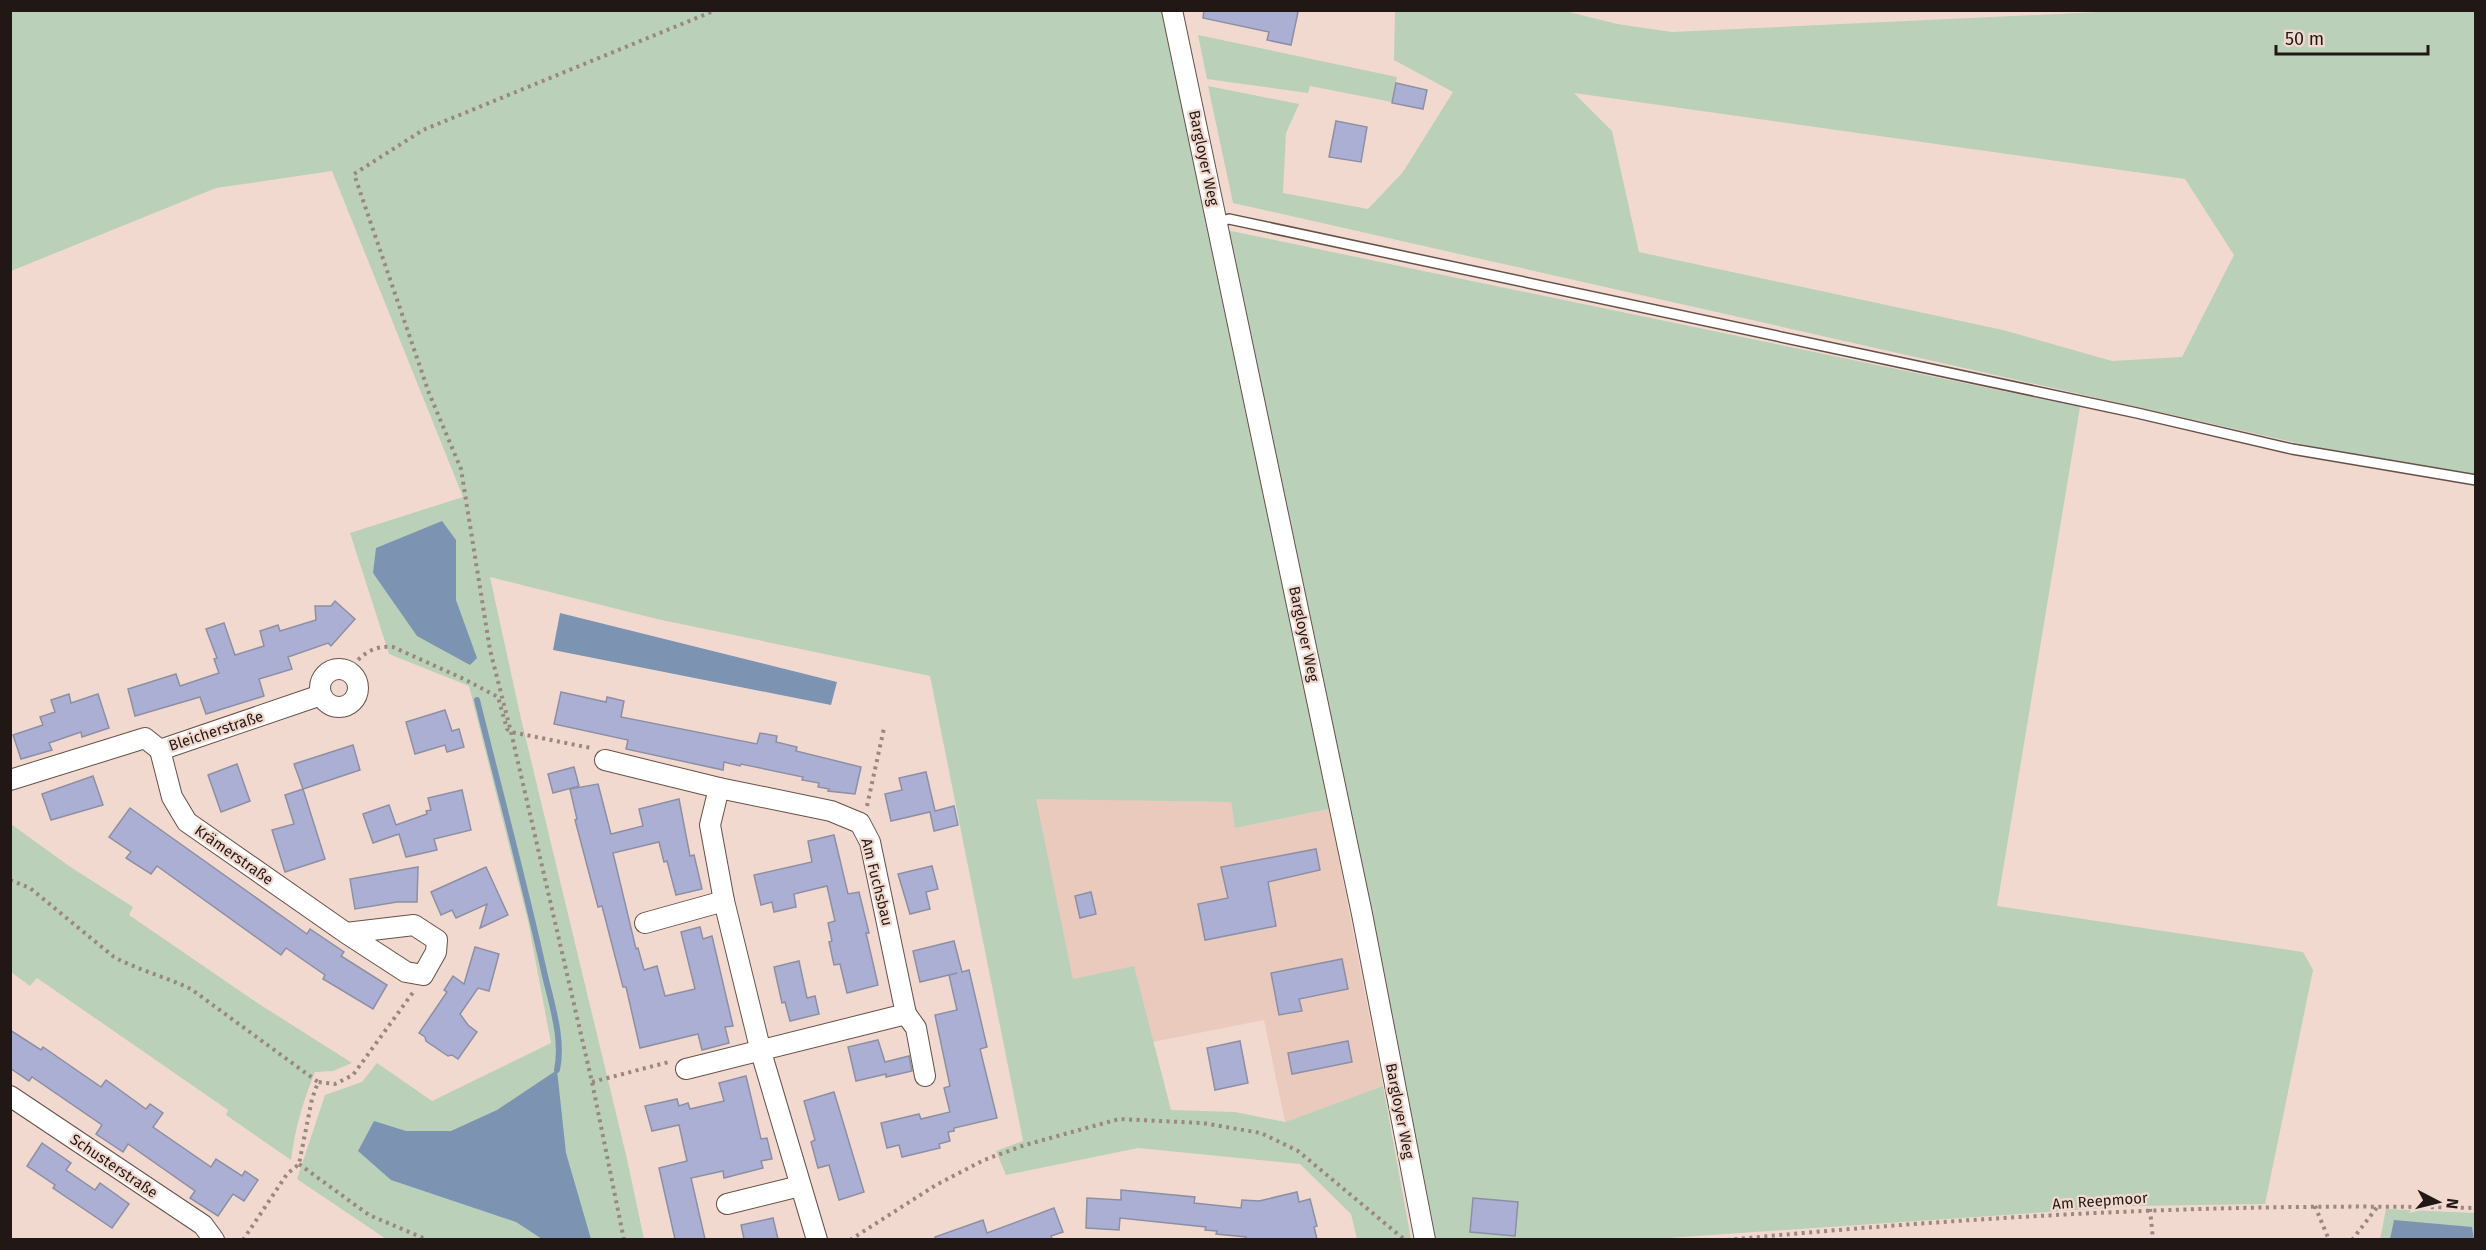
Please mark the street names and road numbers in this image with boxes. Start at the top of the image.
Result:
street label: Bargloyer Weg [1185,109,1223,208]
street label: Bargloyer Weg [1285,585,1323,684]
street label: Bleicherstraße [166,707,266,755]
street label: Krämerstraße [191,821,277,889]
street label: Am Fuchsbau [857,836,897,928]
street label: Bargloyer Weg [1382,1062,1418,1161]
street label: Schusterstraße [67,1130,161,1202]
street label: Am Reepmoor [2052,1189,2149,1213]

